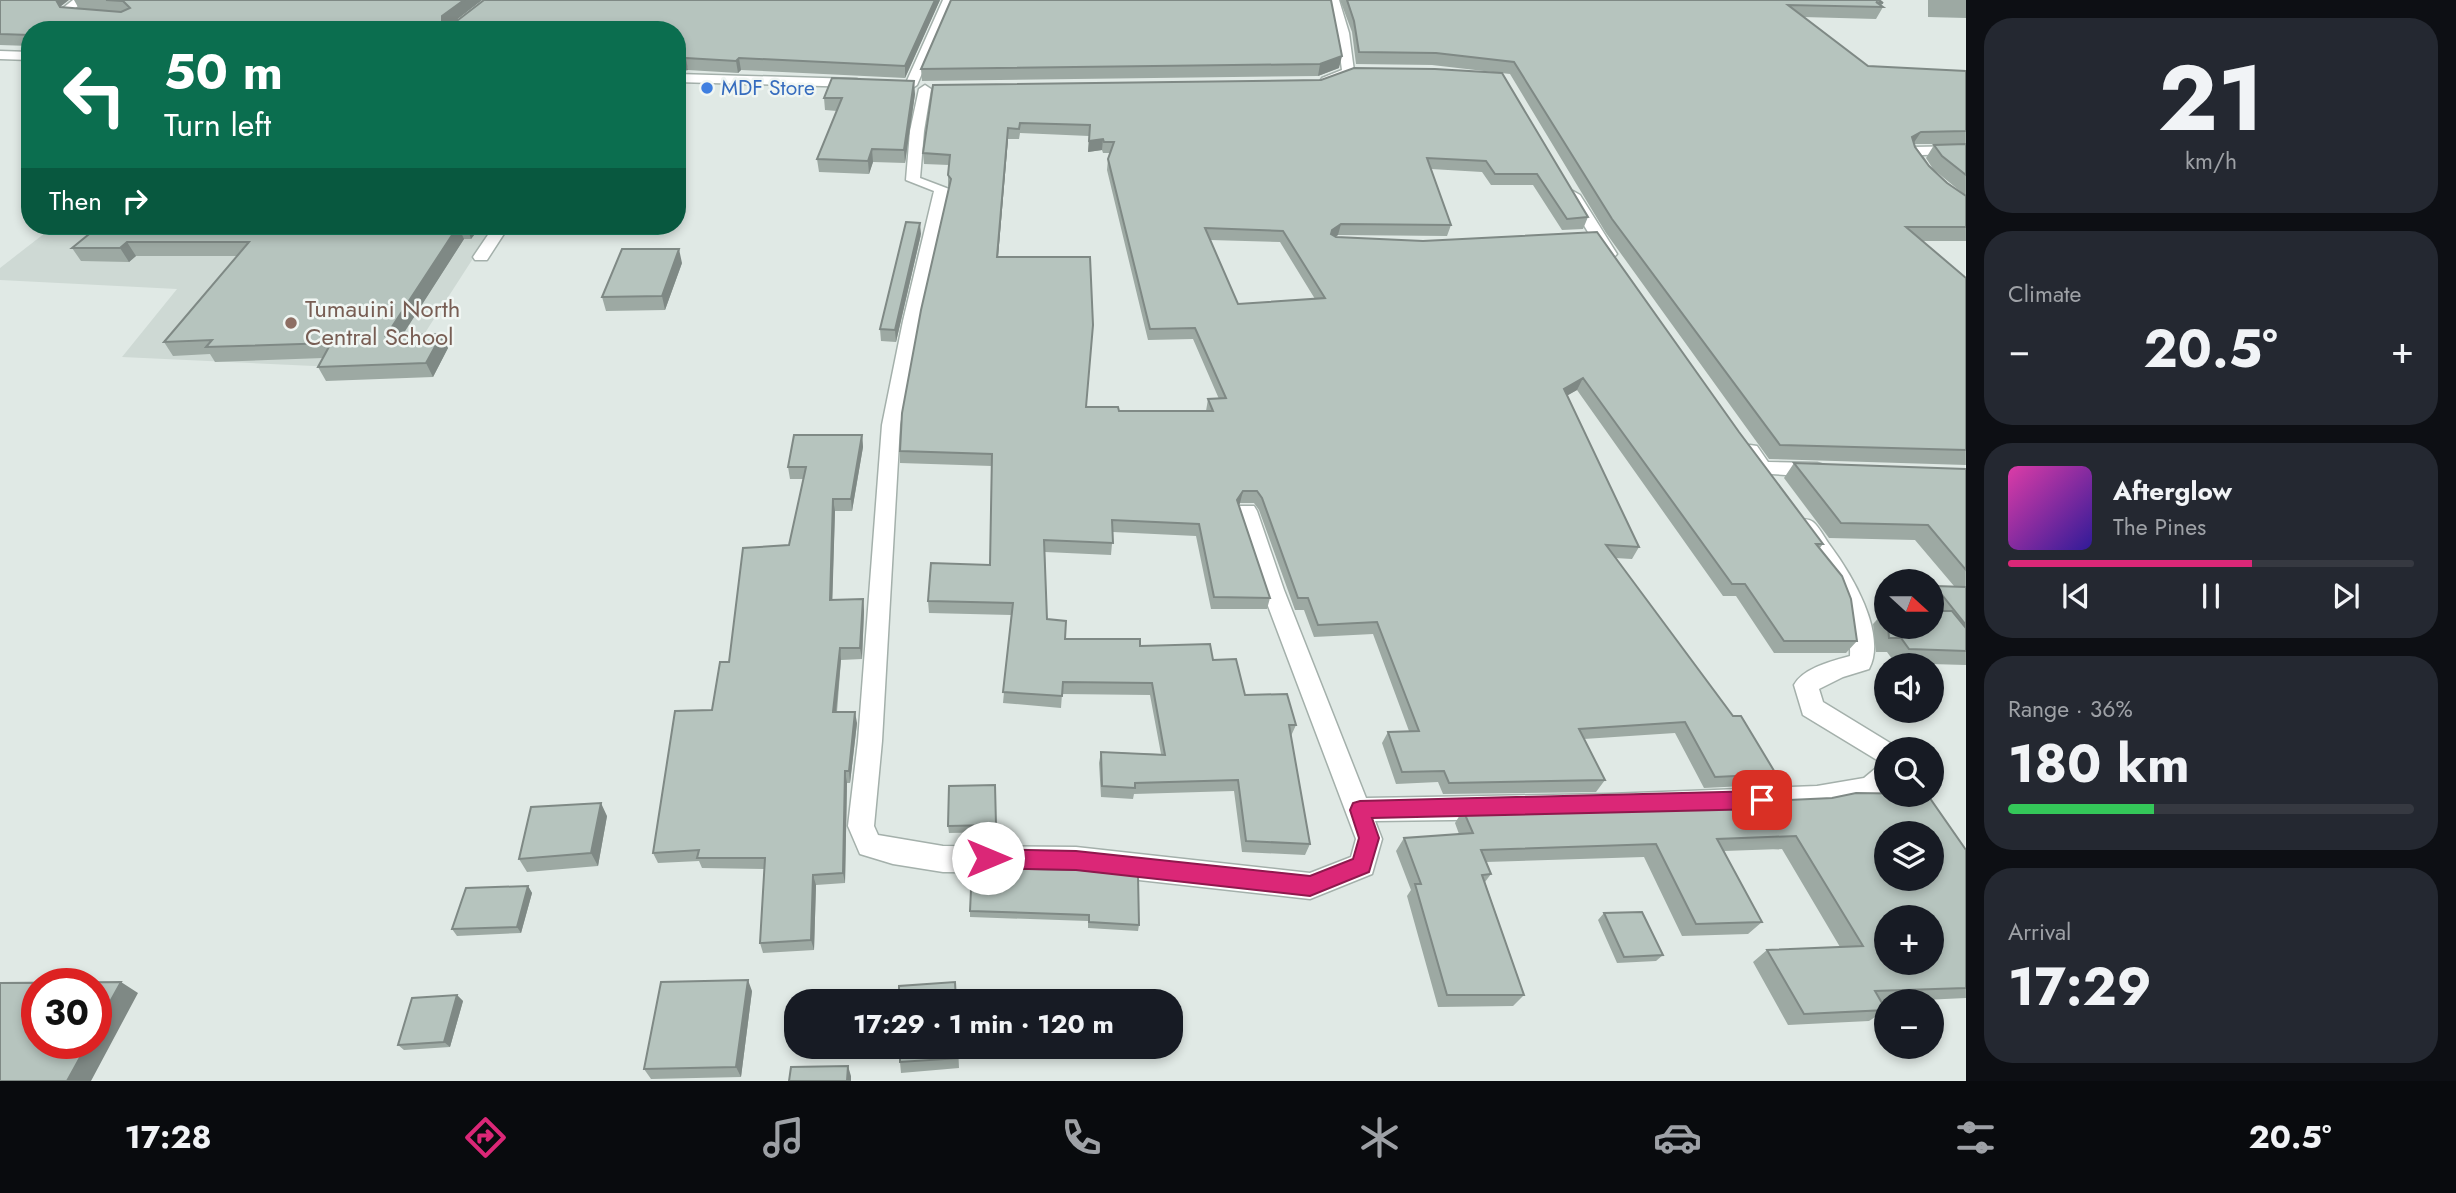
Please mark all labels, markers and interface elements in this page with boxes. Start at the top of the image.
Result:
text: 21 [2158,33,2264,164]
text: 50 m [164,37,283,107]
icon: left [49,49,140,140]
place label: MDF Store [721,73,815,103]
marker: MDF Store [699,80,715,96]
text: Turn left [164,102,271,148]
text: km/h [2185,144,2237,178]
text: Then [49,182,102,220]
icon: right [116,182,154,220]
text: Climate [2008,277,2081,311]
place label: Tumauini North Central School [305,291,460,354]
text: 20.5° [2143,311,2278,387]
marker: Tumauini North Central School [283,315,299,331]
text: − [2008,322,2030,377]
text: + [2391,322,2414,377]
text: Afterglow [2113,472,2232,510]
text: The Pines [2113,510,2206,544]
north arrow [1874,569,1944,639]
map controls [1874,569,1944,1059]
icon: previous [2057,577,2095,615]
icon: pause [2192,577,2230,615]
icon: next [2327,577,2365,615]
button: sound [1874,653,1944,723]
text: Range · 36% [2008,692,2133,726]
text: 180 km [2008,726,2190,802]
button: search [1874,737,1944,807]
pin [1732,770,1792,830]
icon: arrive [1743,781,1781,819]
position arrow [951,821,1025,895]
button: layers [1874,821,1944,891]
button: + [1874,905,1944,975]
text: Arrival [2008,915,2071,949]
text: 17:29 [2008,949,2151,1025]
speed limit sign: 30 [21,968,112,1059]
button: − [1874,989,1944,1059]
text: 17:29 · 1 min · 120 m [853,1005,1114,1043]
icon: directions [461,1113,510,1162]
icon: music [759,1113,808,1162]
icon: phone [1057,1113,1106,1162]
icon: climate [1355,1113,1404,1162]
icon: car [1653,1113,1702,1162]
icon: filters [1951,1113,2000,1162]
text: 17:28 [125,1114,211,1160]
text: 20.5° [2249,1114,2331,1160]

